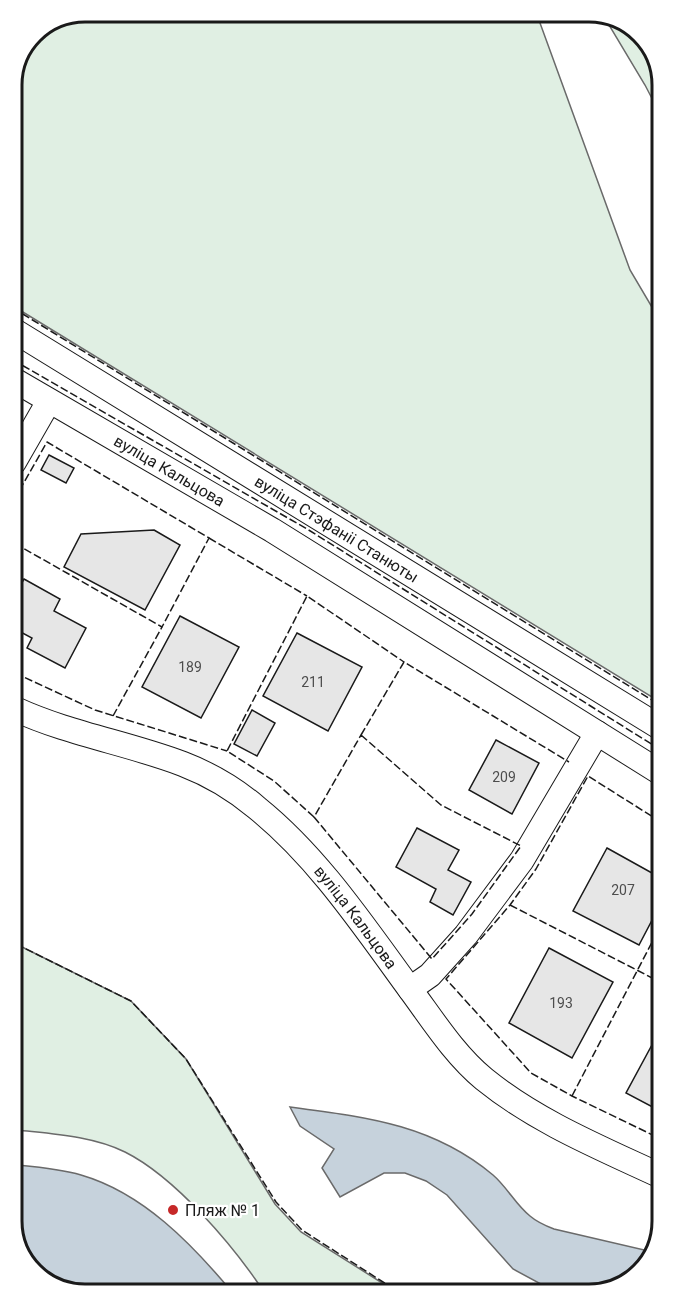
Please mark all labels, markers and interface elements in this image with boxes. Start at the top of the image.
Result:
street label: вуліца Кальцова [111,431,228,510]
street label: вуліца Стэфаніі Станюты [251,471,422,586]
house number: 189 [178,659,202,675]
house number: 211 [301,674,325,690]
house number: 209 [492,769,516,785]
street label: вуліца Кальцова [310,861,401,972]
house number: 207 [611,882,635,898]
house number: 193 [549,995,573,1011]
place label: Пляж № 1 [185,1201,260,1220]
marker: Пляж № 1 [166,1203,180,1217]

